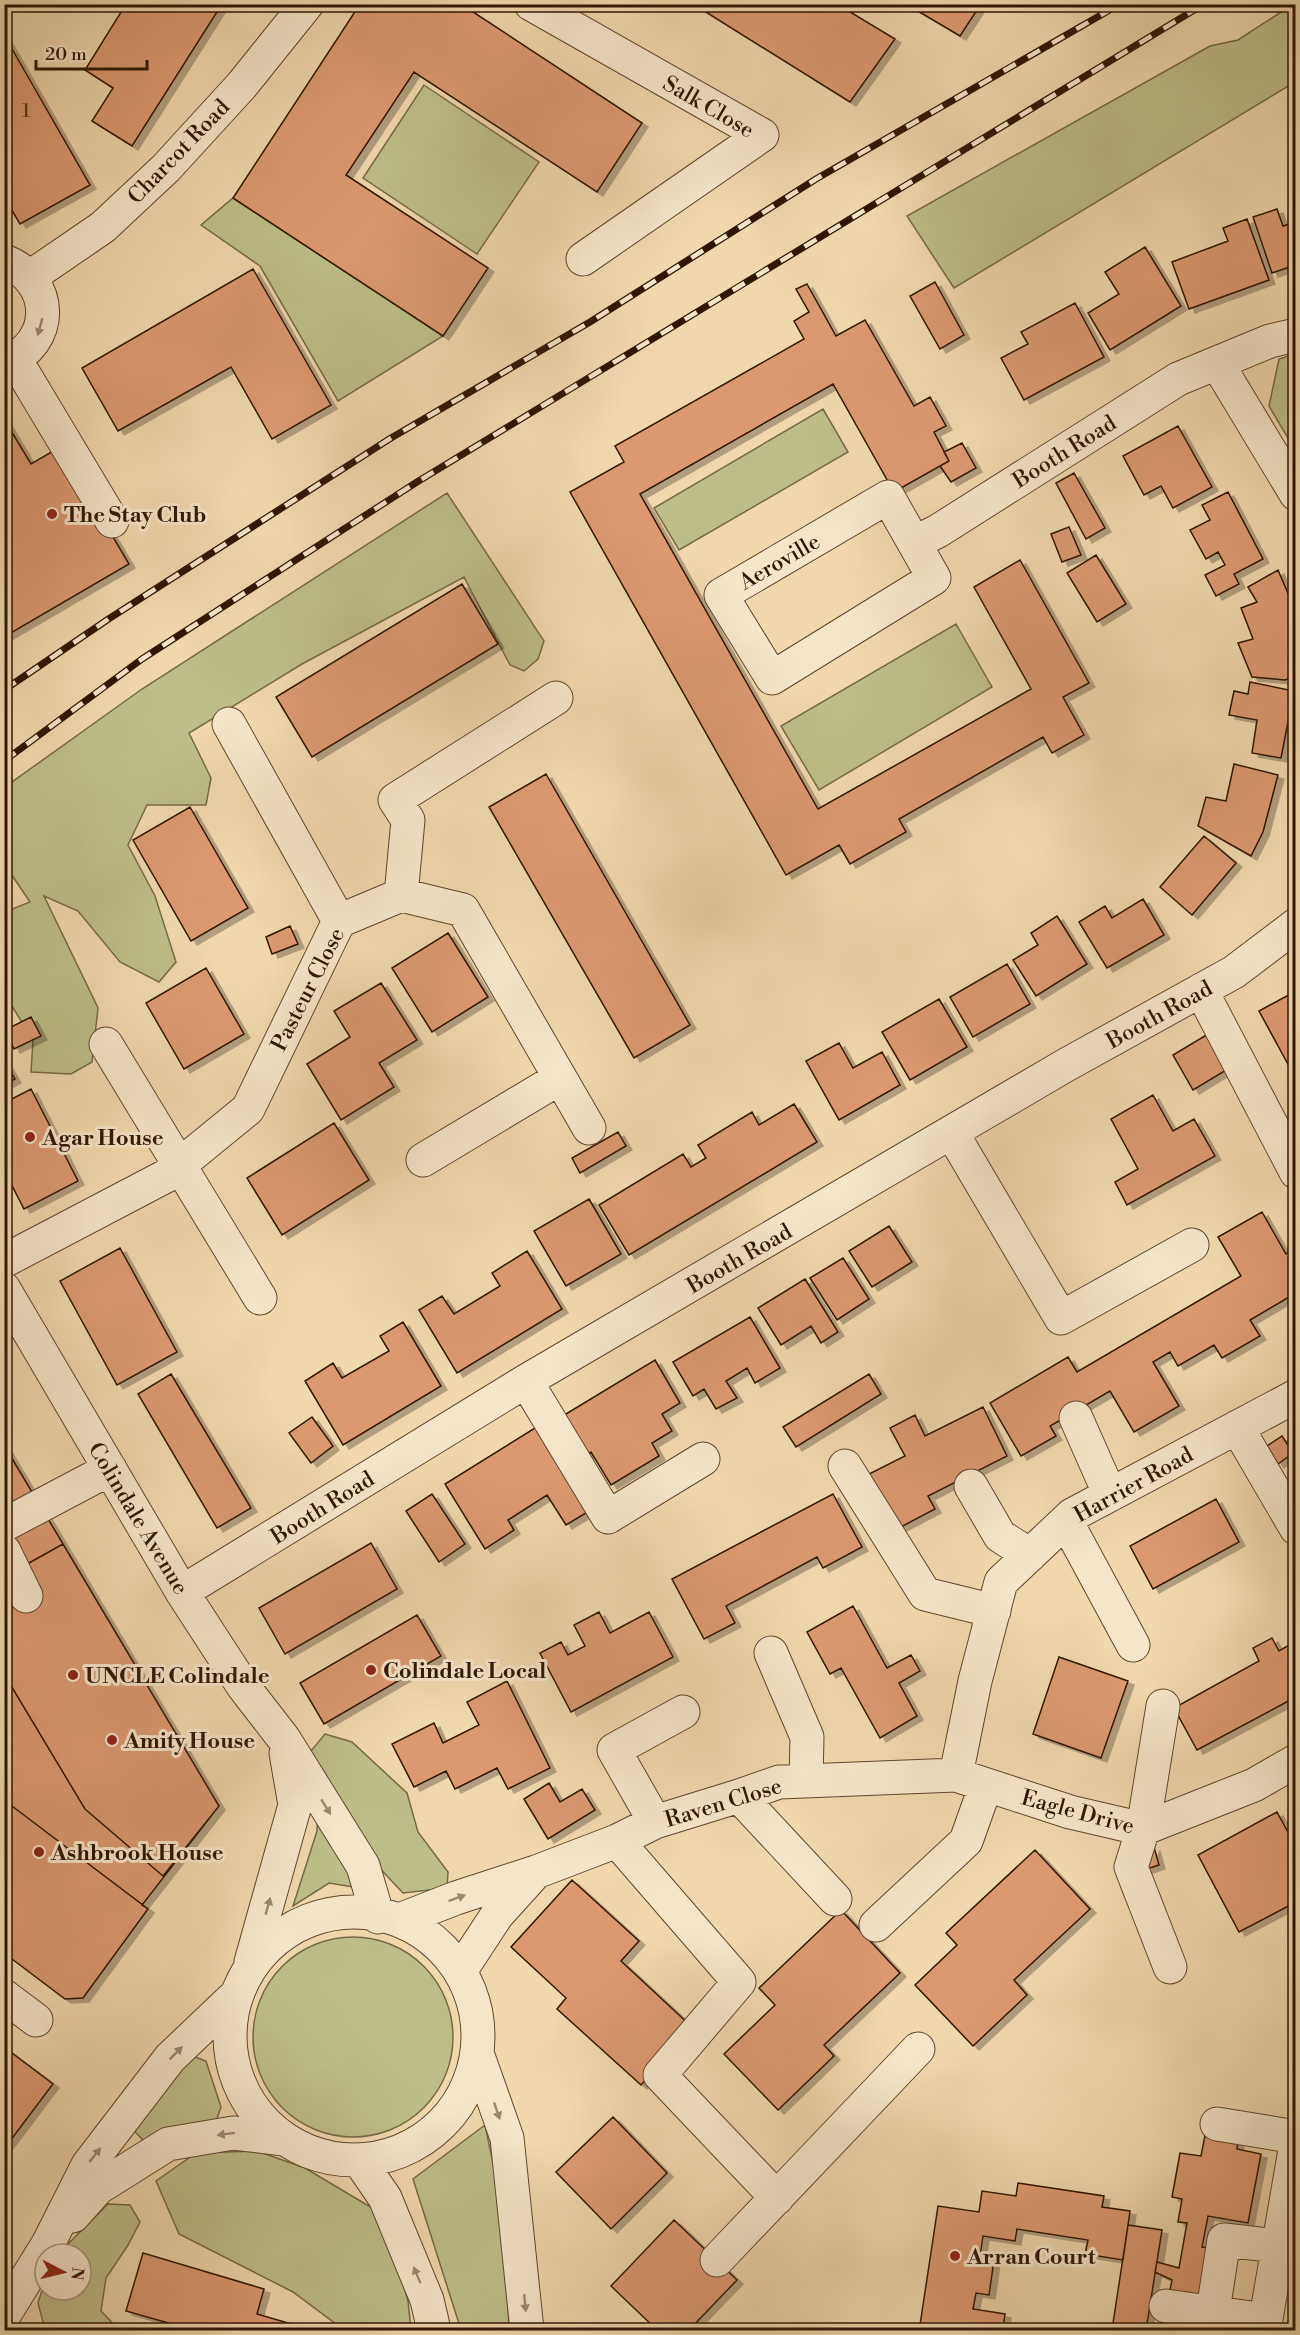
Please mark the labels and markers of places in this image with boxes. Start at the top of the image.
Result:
place label: The Stay Club [64,502,206,529]
marker: The Stay Club [45,507,59,521]
place label: Agar House [41,1125,164,1152]
marker: Agar House [23,1130,37,1144]
place label: Colindale Local [383,1658,546,1685]
place label: UNCLE Colindale [85,1663,270,1690]
marker: Colindale Local [364,1663,378,1677]
marker: UNCLE Colindale [66,1668,80,1682]
place label: Amity House [123,1728,255,1755]
marker: Amity House [105,1733,119,1747]
place label: Ashbrook House [50,1840,224,1867]
marker: Ashbrook House [32,1845,46,1859]
place label: Arran Court [966,2244,1096,2271]
marker: Arran Court [948,2249,962,2263]

